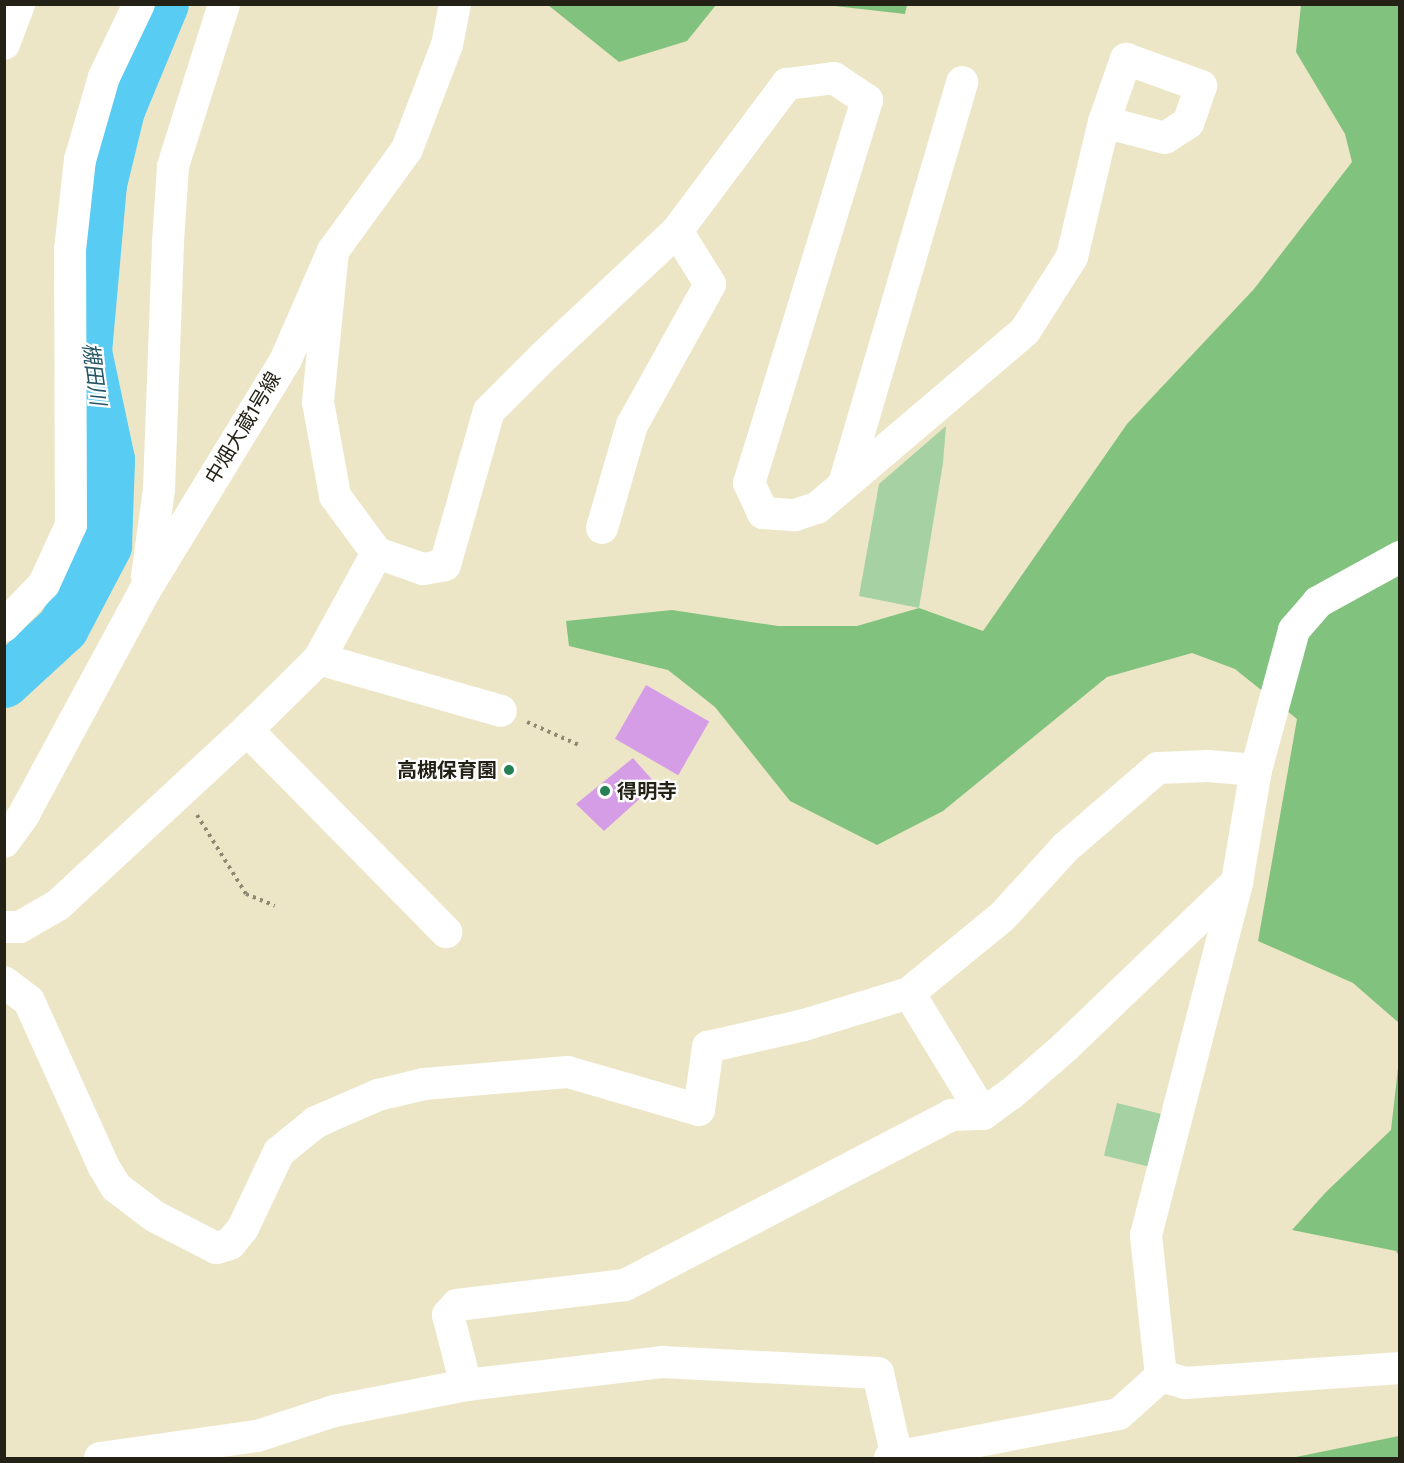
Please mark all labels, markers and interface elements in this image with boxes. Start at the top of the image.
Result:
water label: 槻田川 [77,341,111,407]
street label: 中畑大蔵1号線 [200,368,286,488]
place label: 高槻保育園 [397,758,497,782]
marker: 高槻保育園 [502,763,516,777]
place label: 得明寺 [617,779,677,803]
marker: 得明寺 [598,784,612,798]

